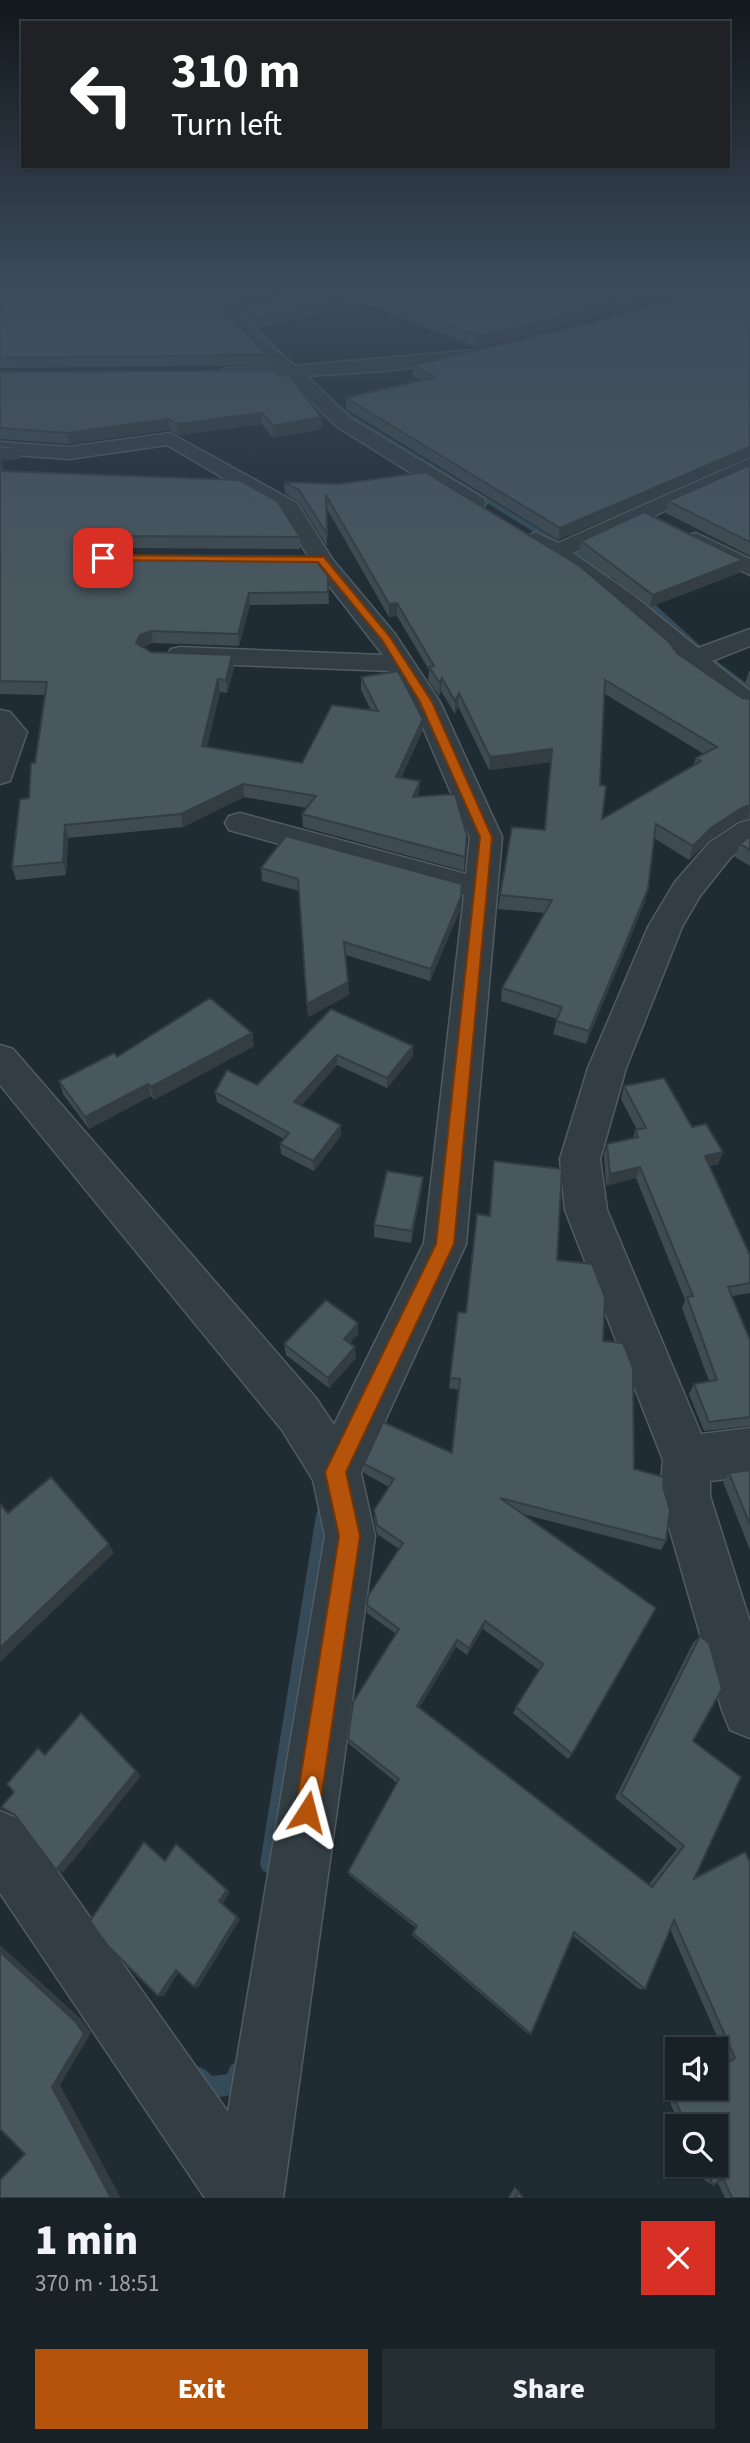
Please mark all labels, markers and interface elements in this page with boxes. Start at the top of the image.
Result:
text: 310 m [171,37,300,107]
icon: left [56,49,147,140]
text: Turn left [171,102,282,148]
pin [73,528,133,588]
icon: arrive [84,539,122,577]
position arrow [270,1775,344,1849]
map controls [665,2037,728,2177]
button: sound [665,2037,728,2100]
button: search [665,2114,728,2177]
text: 1 min [35,2211,138,2271]
button: close [641,2221,715,2295]
text: 370 m · 18:51 [35,2267,159,2300]
button: Exit [35,2349,368,2429]
button: Share [382,2349,715,2429]

